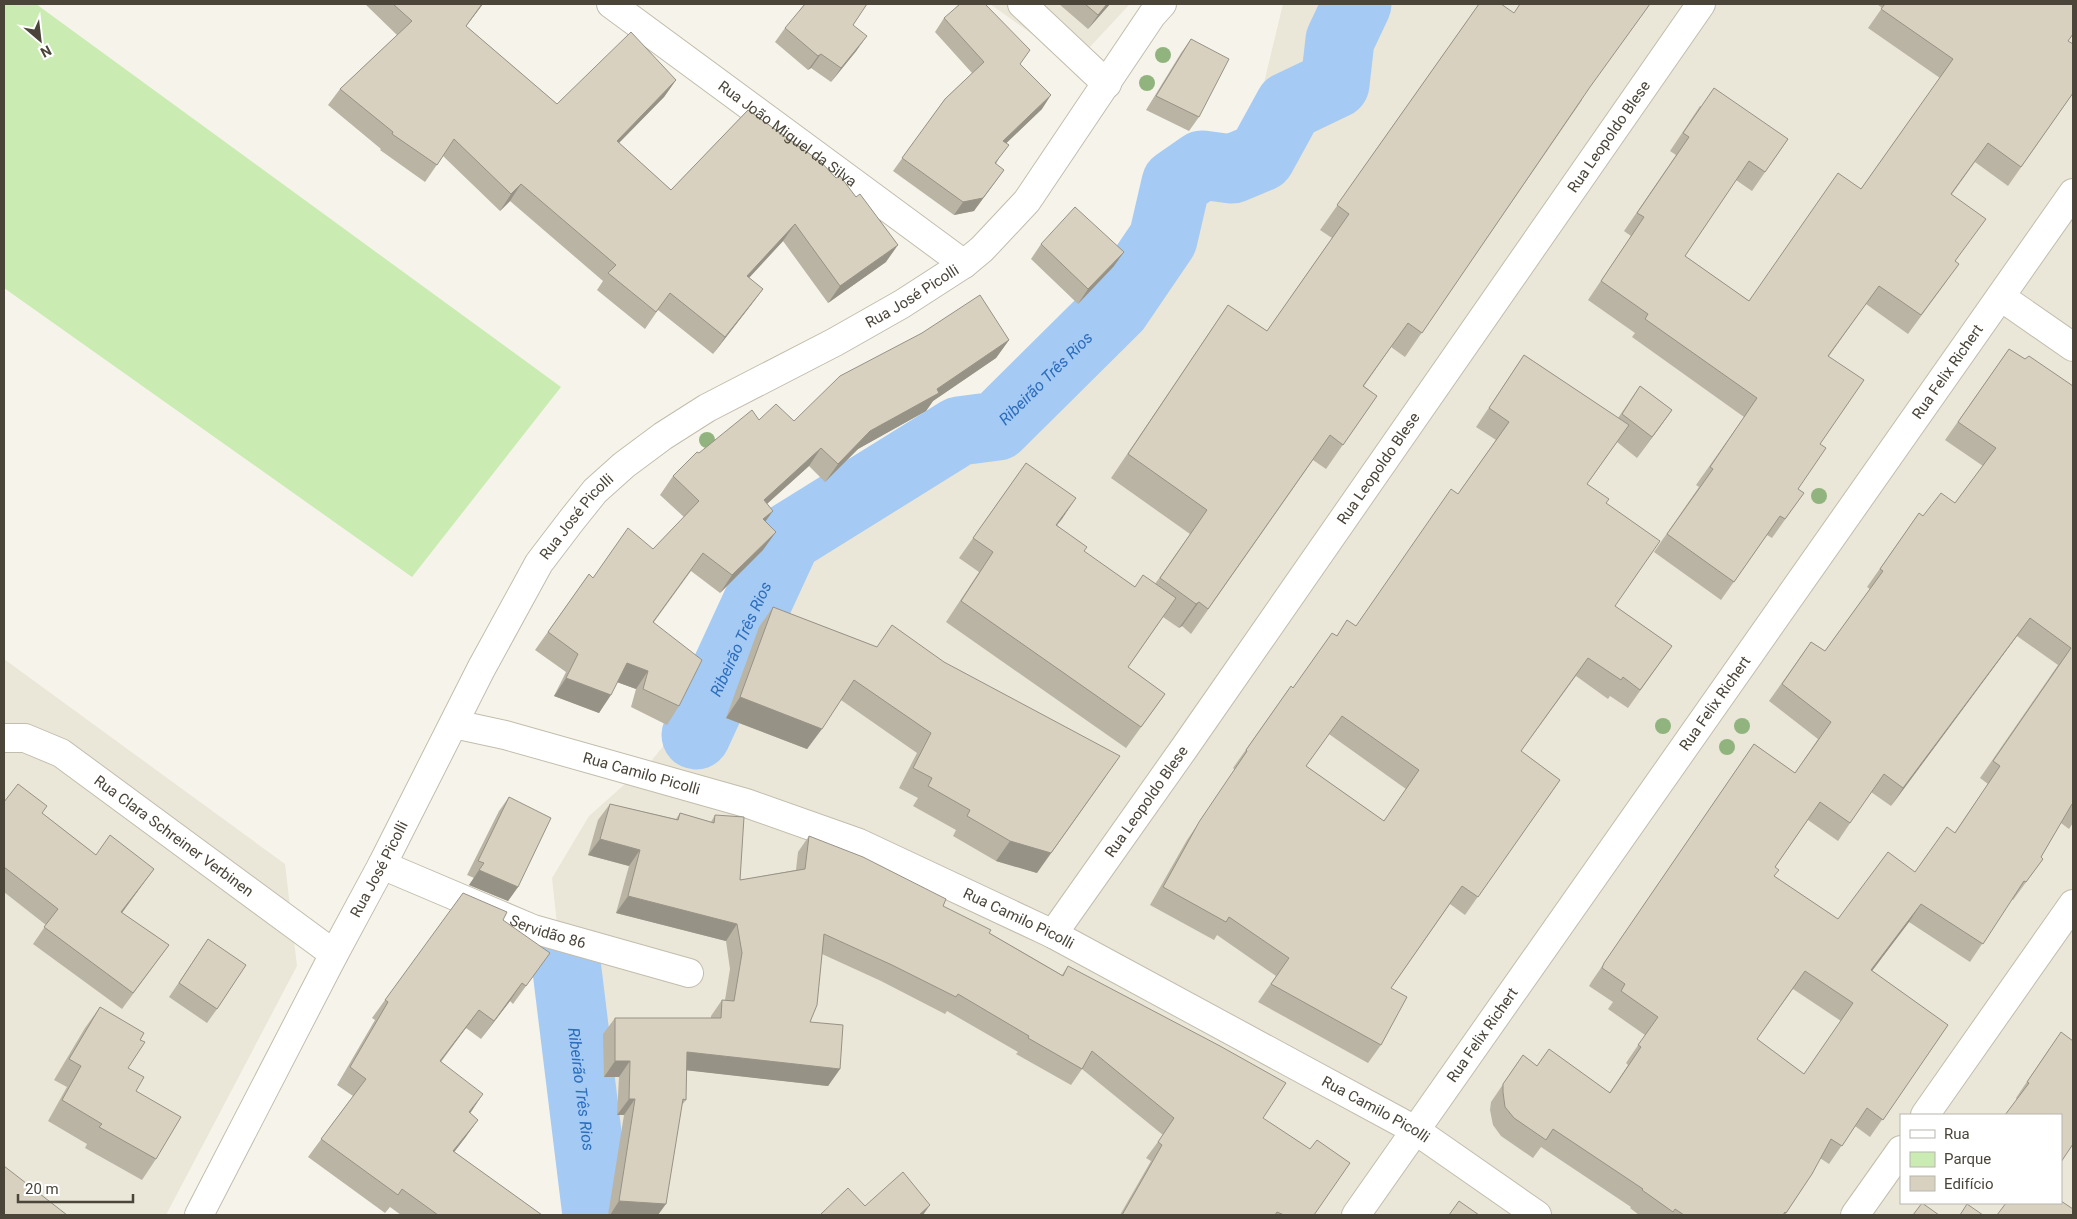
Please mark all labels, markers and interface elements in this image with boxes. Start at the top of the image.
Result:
north arrow [15,15,65,65]
text: N [38,42,54,61]
street label: Rua João Miguel da Silva [715,77,860,191]
street label: Rua Leopoldo Blese [1564,77,1654,196]
street label: Rua José Picolli [862,261,962,332]
street label: Rua Felix Richert [1908,321,1987,423]
water label: Ribeirão Três Rios [995,328,1096,429]
street label: Rua Leopoldo Blese [1333,409,1424,528]
street label: Rua José Picolli [536,470,617,563]
water label: Ribeirão Três Rios [706,578,775,699]
street label: Rua Felix Richert [1676,653,1754,754]
street label: Rua Leopoldo Blese [1101,742,1192,861]
street label: Rua Camilo Picolli [581,748,702,799]
street label: Rua Clara Schreiner Verbinen [91,771,257,901]
street label: Rua José Picolli [347,818,412,920]
street label: Rua Camilo Picolli [960,884,1077,953]
street label: Servidão 86 [507,911,588,952]
street label: Rua Felix Richert [1443,984,1522,1086]
water label: Ribeirão Três Rios [565,1026,599,1152]
street label: Rua Camilo Picolli [1319,1072,1433,1146]
legend [1900,1114,2062,1204]
text: Rua [1944,1125,1970,1143]
text: Parque [1944,1150,1991,1168]
scale bar [18,1172,132,1204]
text: Edifício [1944,1175,1993,1193]
text: 20 m [25,1180,59,1198]

